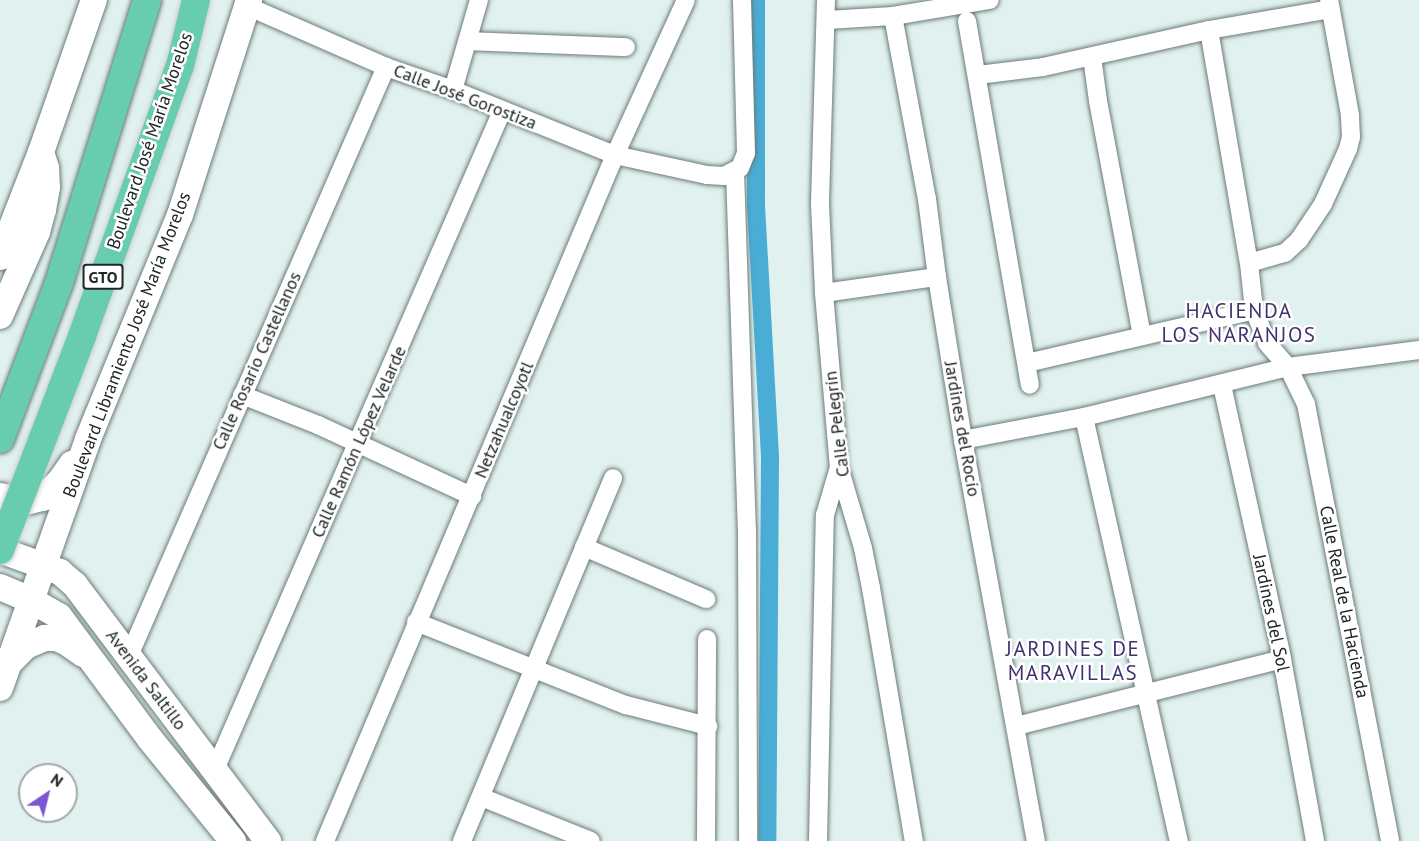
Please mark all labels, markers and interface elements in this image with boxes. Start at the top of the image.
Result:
street label: Boulevard José María Morelos [103,30,197,252]
street label: Calle José Gorostiza [390,60,540,134]
street label: Boulevard Libramiento José María Morelos [59,189,195,501]
road number: GTO [82,264,124,290]
street label: Calle Rosario Castellanos [208,269,306,453]
district label: HACIENDA LOS NARANJOS [1161,298,1317,348]
street label: Calle Ramón López Velarde [307,342,411,542]
street label: Netzahualcoyotl [470,359,538,481]
street label: Jardines del Rocío [939,360,985,498]
street label: Calle Pelegrín [820,370,854,478]
street label: Calle Real de la Hacienda [1315,504,1373,700]
street label: Jardines del Sol [1248,552,1294,674]
street label: Avenida Saltillo [101,625,191,735]
district label: JARDINES DE MARAVILLAS [1006,636,1140,686]
north arrow [18,763,78,823]
text: N [47,769,67,791]

